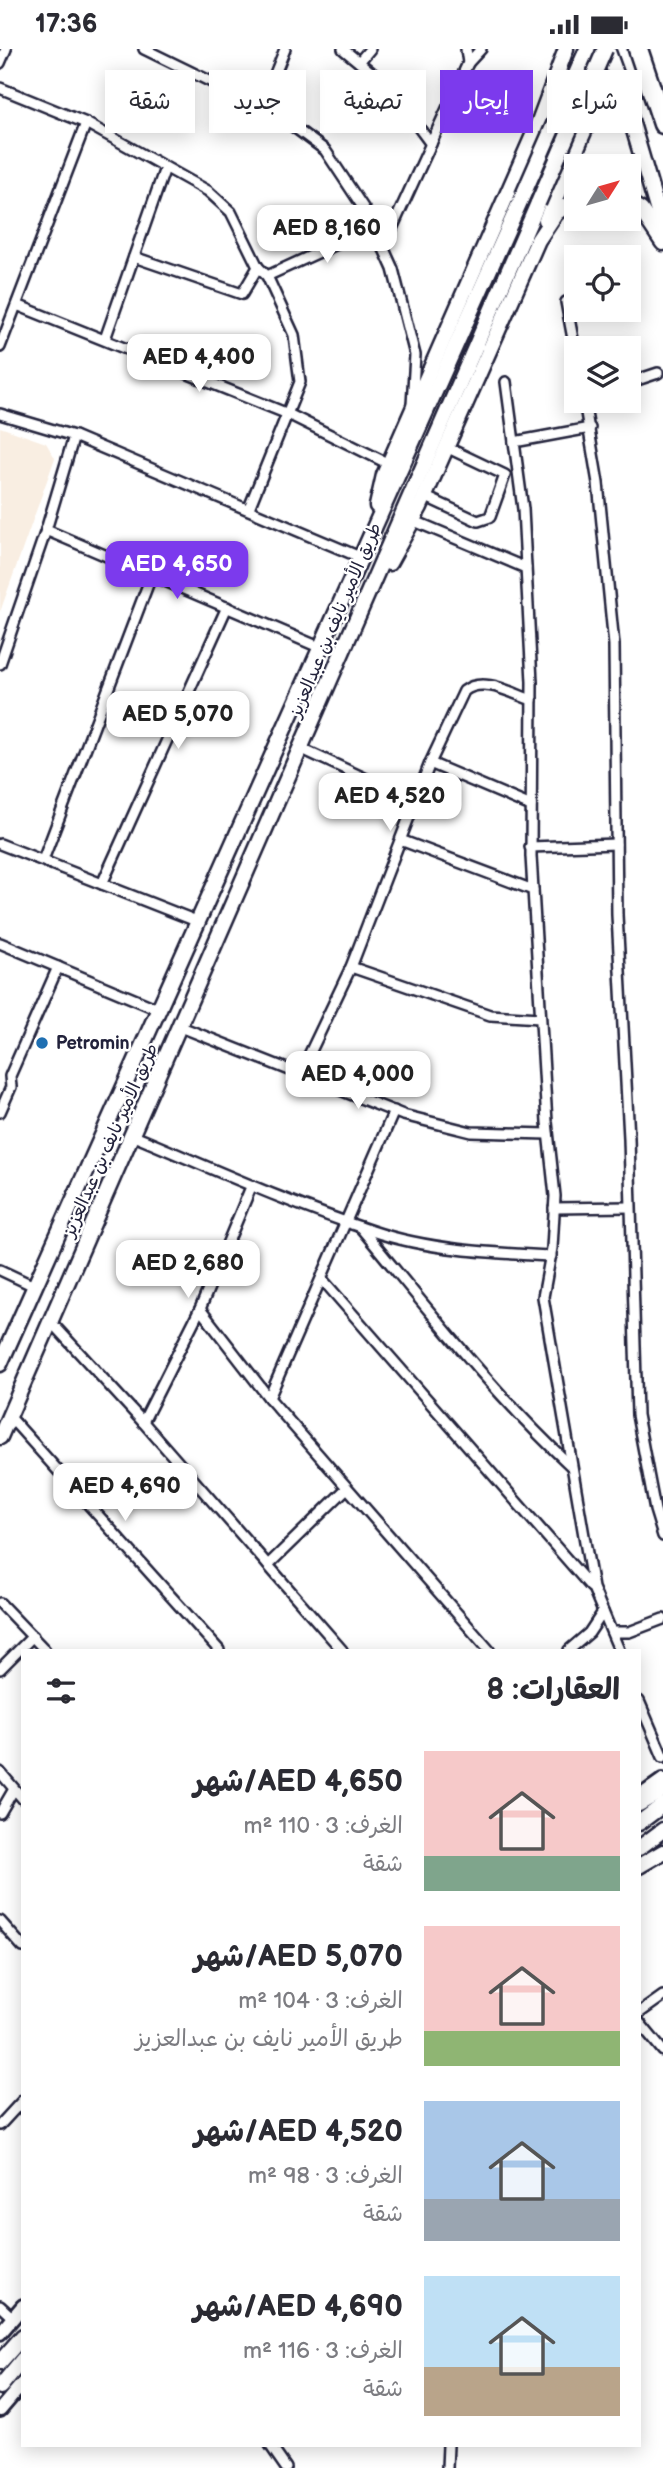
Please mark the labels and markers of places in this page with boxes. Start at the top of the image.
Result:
pin: AED 8,160 [247,205,407,265]
pin: AED 4,400 [119,335,279,394]
pin: AED 4,650 [97,541,257,601]
pin: AED 5,070 [98,691,258,751]
pin: AED 4,520 [310,773,470,833]
place label: Petromin [56,1033,130,1054]
marker: Petromin [34,1035,50,1051]
pin: AED 4,000 [278,1051,438,1111]
pin: AED 2,680 [108,1241,268,1300]
pin: AED 4,690 [45,1463,205,1523]

